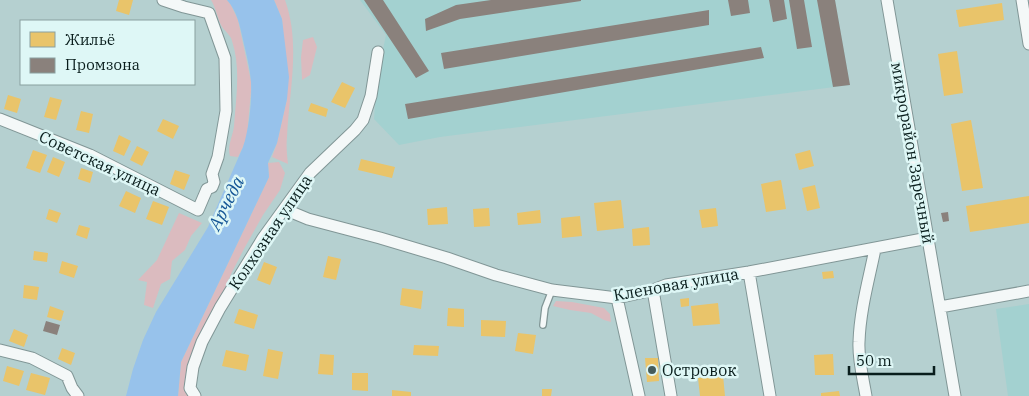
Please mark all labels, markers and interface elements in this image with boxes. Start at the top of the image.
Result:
legend [20,20,195,85]
text: Жильё [65,30,115,49]
text: Промзона [65,55,140,74]
street label: микрорайон Заречный [887,61,939,245]
street label: Советская улица [36,126,164,200]
street label: Колхозная улица [224,170,316,293]
water label: Арчеда [202,172,249,235]
street label: Кленовая улица [612,263,741,305]
scale bar [849,344,934,376]
text: 50 m [856,351,892,370]
place label: Островок [662,360,737,380]
marker: Островок [646,364,658,376]

